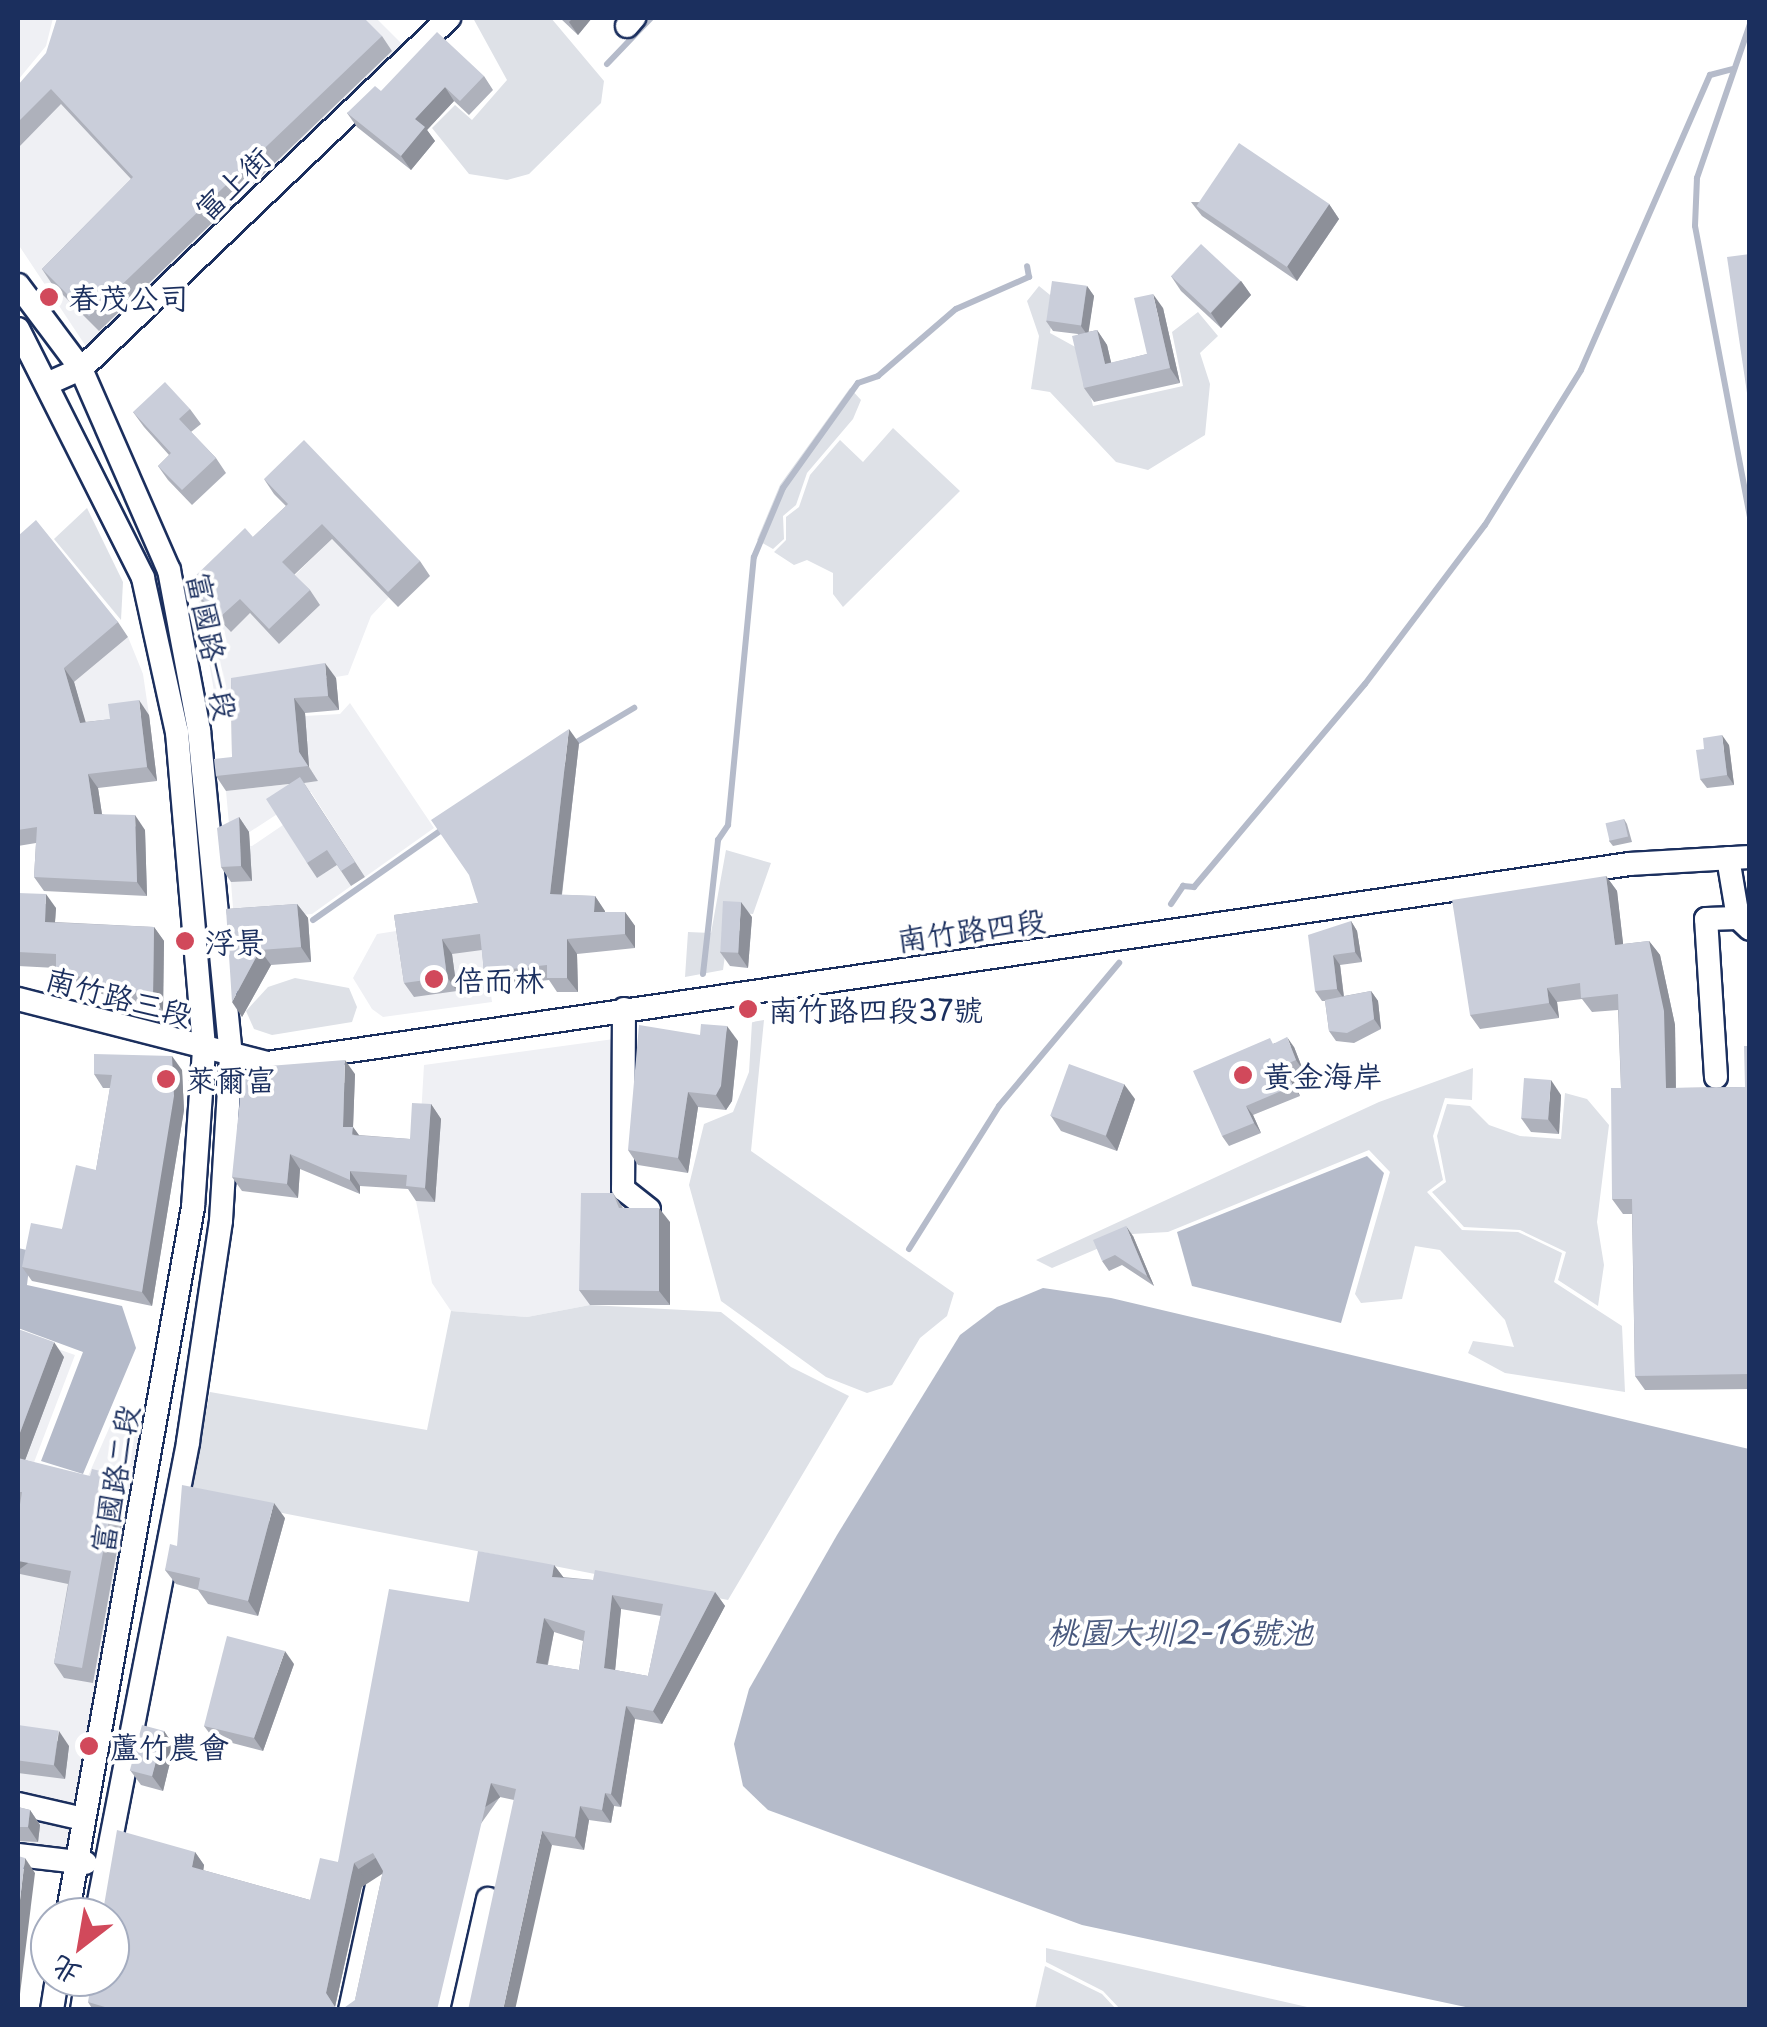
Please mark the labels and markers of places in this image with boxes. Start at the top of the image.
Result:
place label: 春茂公司 [69,279,189,315]
marker: 春茂公司 [38,286,60,308]
place label: 浮景 [205,923,265,959]
marker: 浮景 [174,930,196,952]
place label: 倍而林 [454,961,544,997]
marker: 倍而林 [423,968,445,990]
place label: 南竹路四段37號 [768,991,983,1027]
marker: 南竹路四段37號 [737,998,759,1020]
place label: 黃金海岸 [1263,1057,1383,1093]
place label: 萊爾富 [186,1061,276,1097]
marker: 黃金海岸 [1232,1064,1254,1086]
marker: 萊爾富 [155,1068,177,1090]
place label: 蘆竹農會 [109,1728,229,1764]
marker: 蘆竹農會 [78,1735,100,1757]

